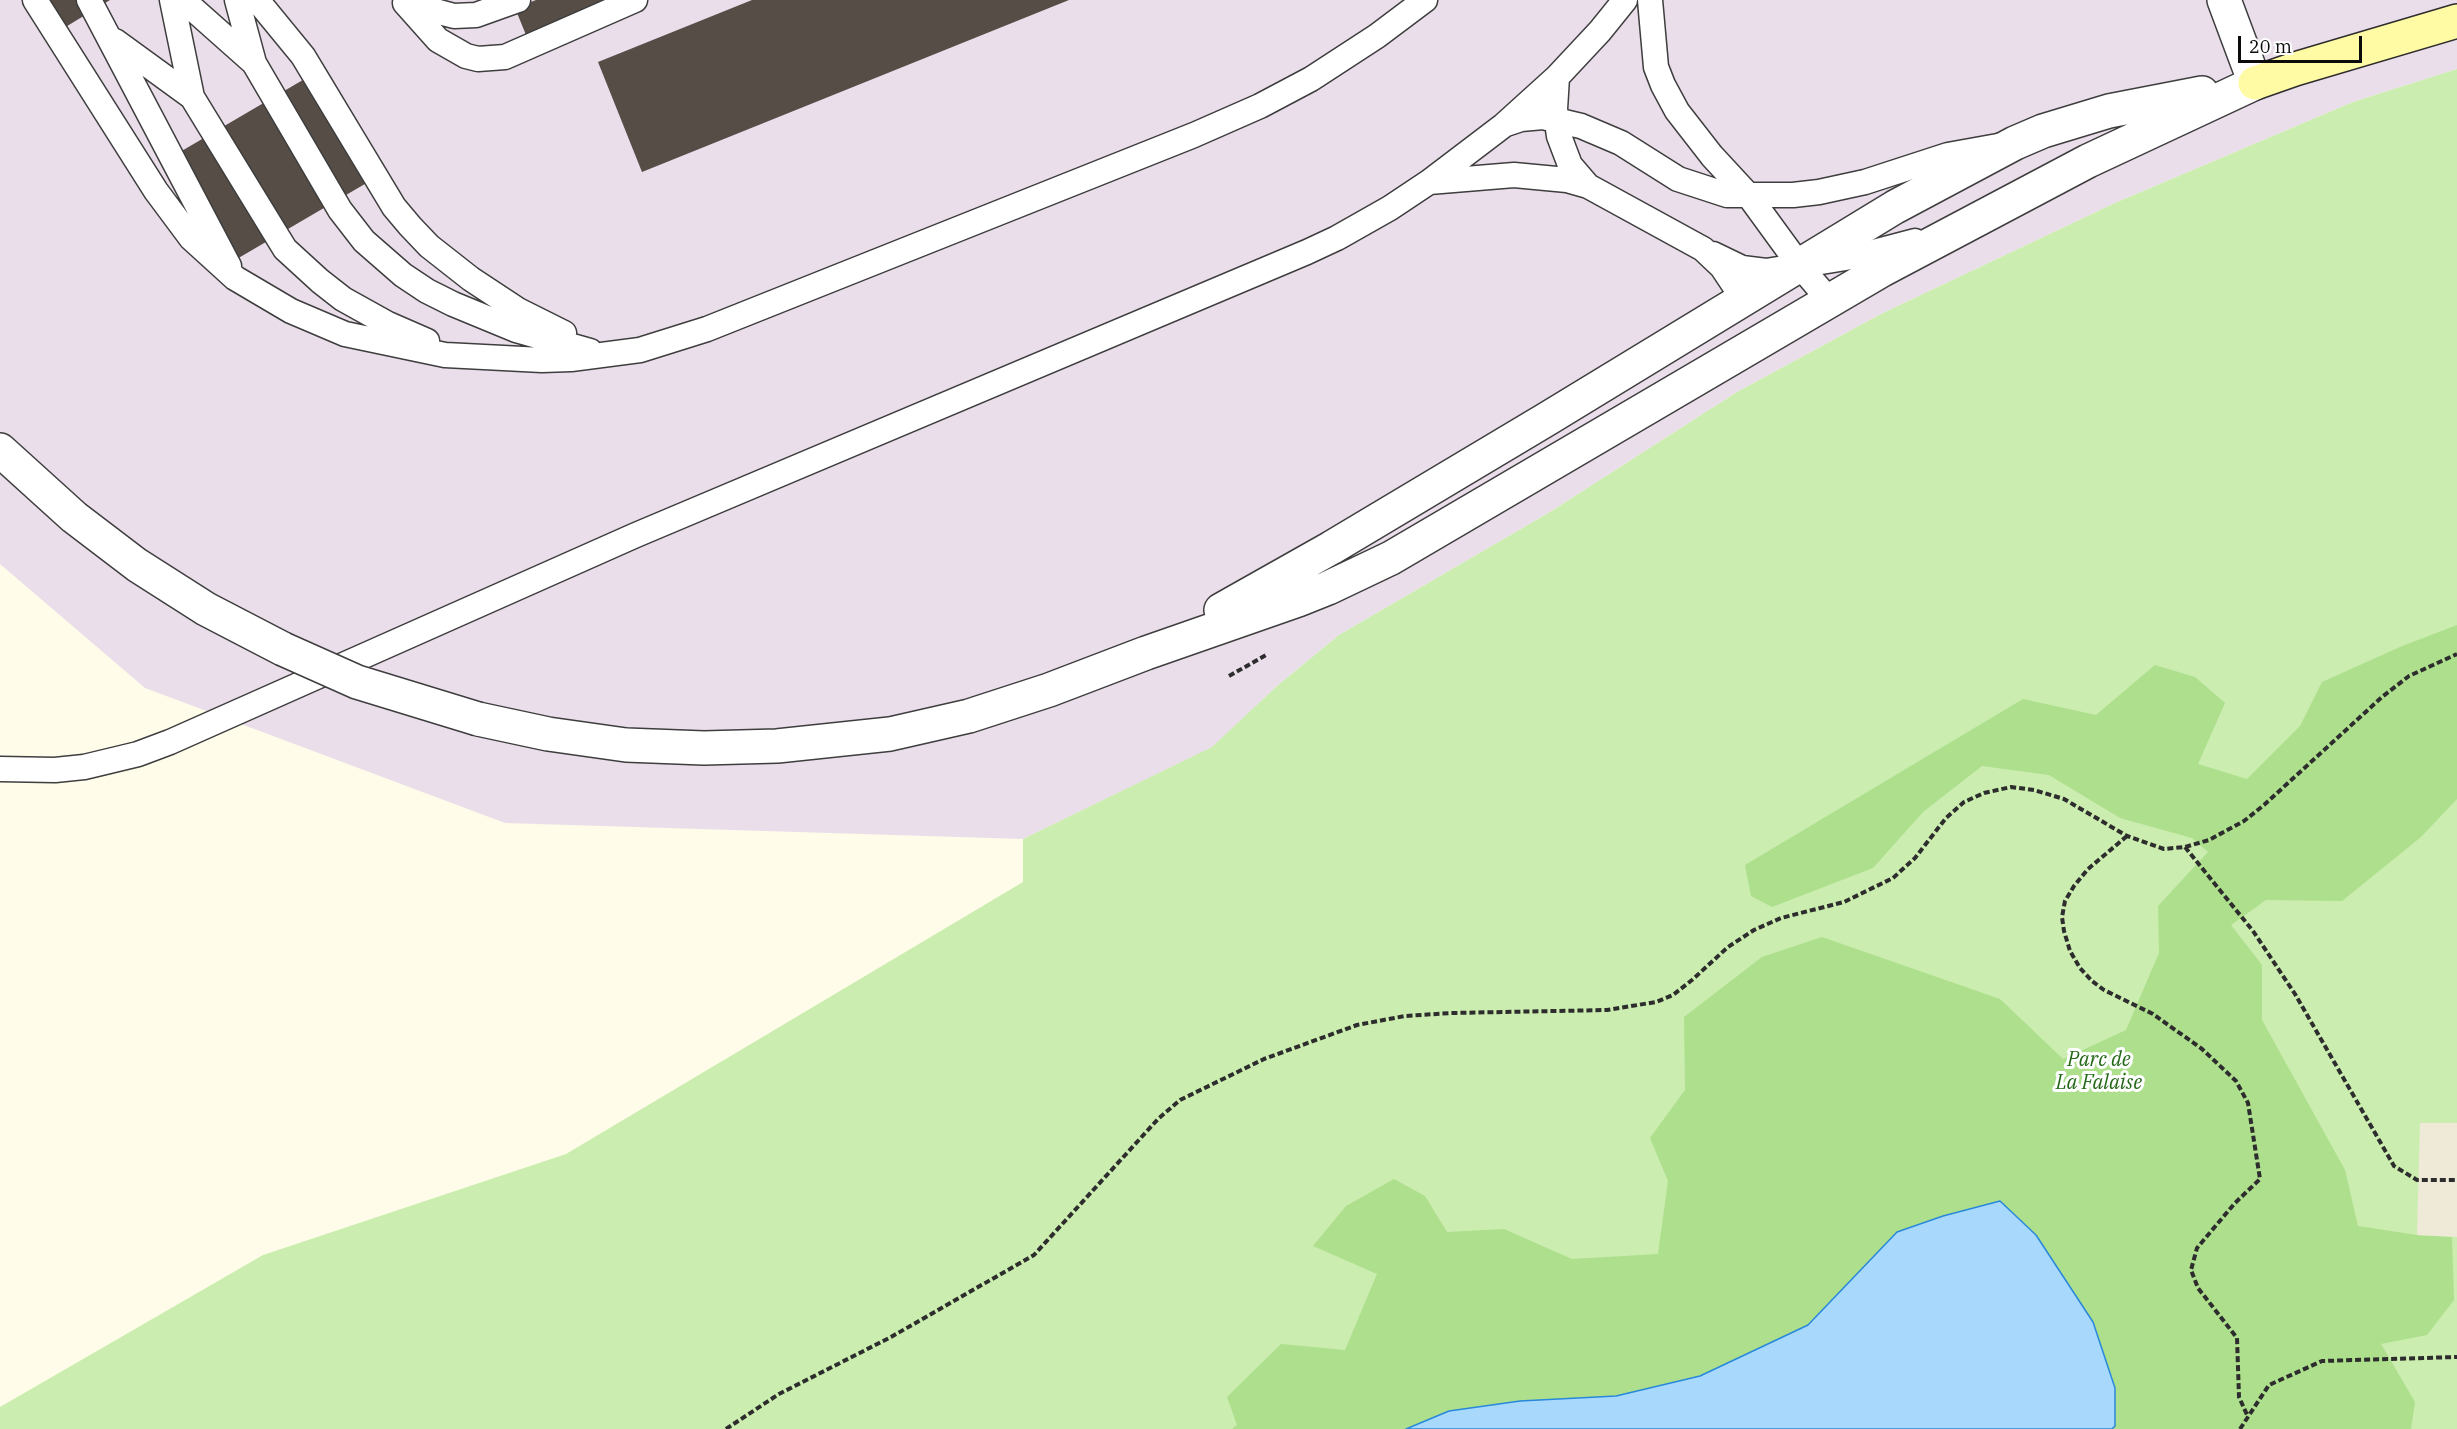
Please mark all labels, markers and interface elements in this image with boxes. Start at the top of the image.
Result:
scale bar [2241,24,2366,62]
text: 20 m [2249,35,2292,58]
park label: Parc de La Falaise [2056,1048,2142,1095]

